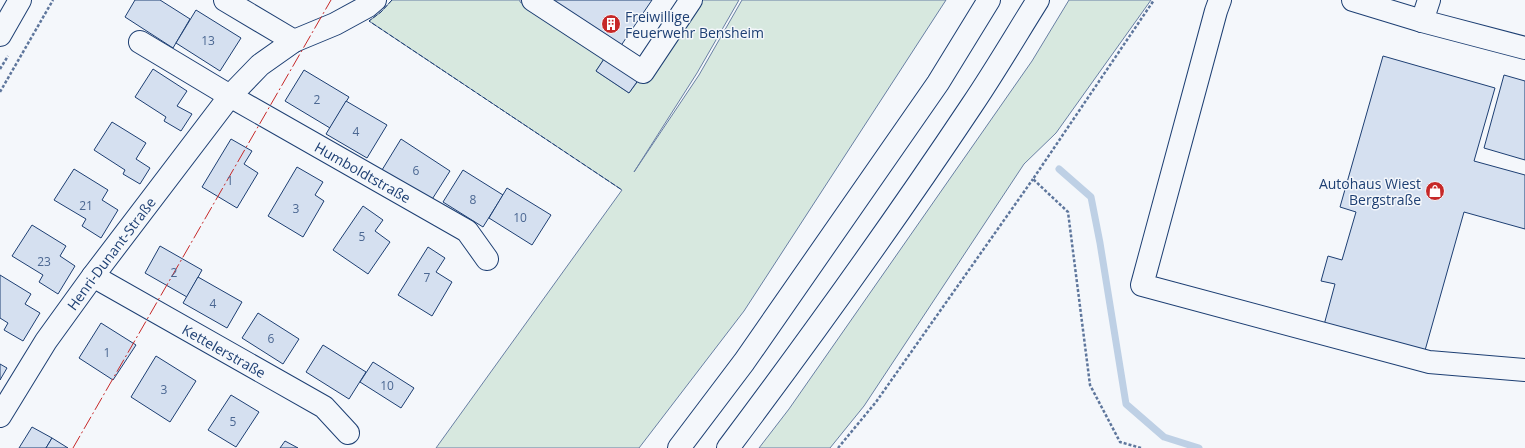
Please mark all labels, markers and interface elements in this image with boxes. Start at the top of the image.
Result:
place label: Freiwillige Feuerwehr Bensheim [625,7,764,42]
building icon: Freiwillige Feuerwehr Bensheim [600,13,622,35]
house number: 13 [201,32,215,49]
house number: 2 [314,91,321,108]
house number: 4 [353,123,360,140]
street label: Humboldtstraße [311,137,415,207]
house number: 6 [413,162,420,179]
house number: 1 [227,172,233,189]
place label: Autohaus Wiest Bergstraße [1319,174,1421,209]
shop icon: Autohaus Wiest Bergstraße [1424,180,1446,202]
house number: 8 [470,191,477,208]
street label: Henri-Dunant-Straße [62,193,159,314]
house number: 21 [79,197,93,214]
house number: 3 [293,200,300,217]
house number: 10 [513,209,527,226]
house number: 5 [359,228,366,245]
house number: 23 [37,253,51,270]
house number: 2 [171,264,178,281]
house number: 7 [424,269,431,286]
house number: 4 [210,295,217,312]
street label: Kettelerstraße [179,319,270,382]
house number: 6 [268,330,275,347]
house number: 1 [104,344,110,361]
house number: 10 [380,377,394,394]
house number: 3 [161,381,168,398]
house number: 5 [230,413,237,430]

